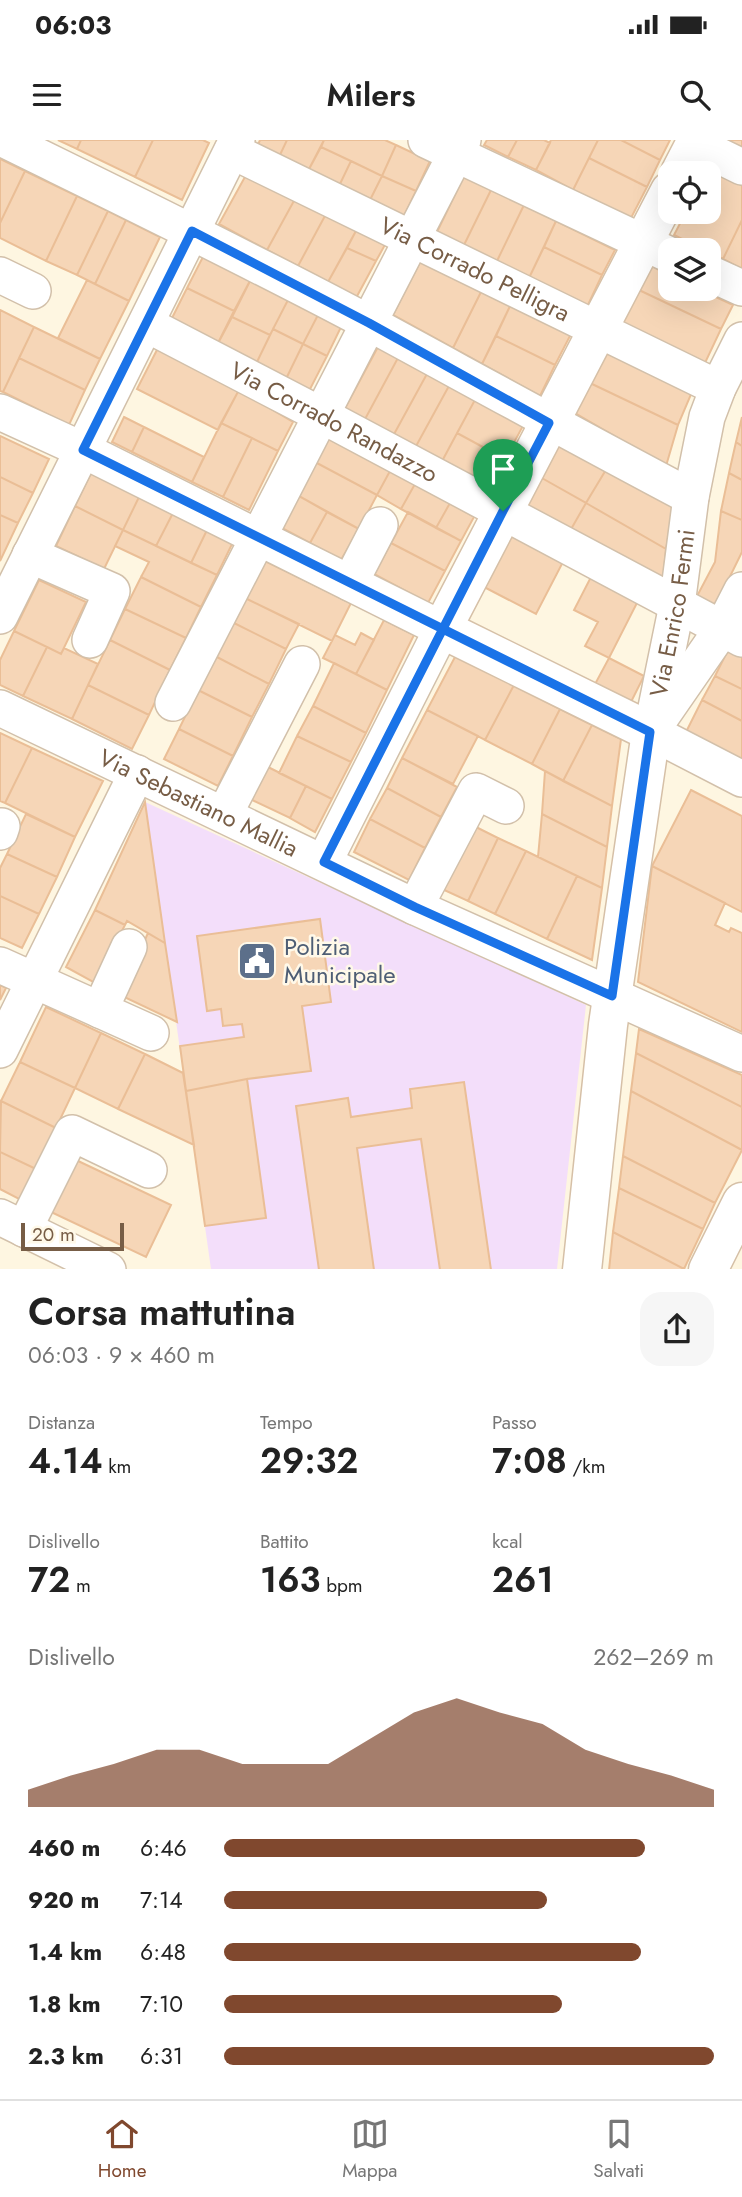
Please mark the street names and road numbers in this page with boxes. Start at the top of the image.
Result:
street label: Via Corrado Pelligra [374,208,576,330]
street label: Via Corrado Randazzo [224,353,444,491]
street label: Via Enrico Fermi [641,527,704,700]
street label: Via Sebastiano Mallia [93,740,304,866]

